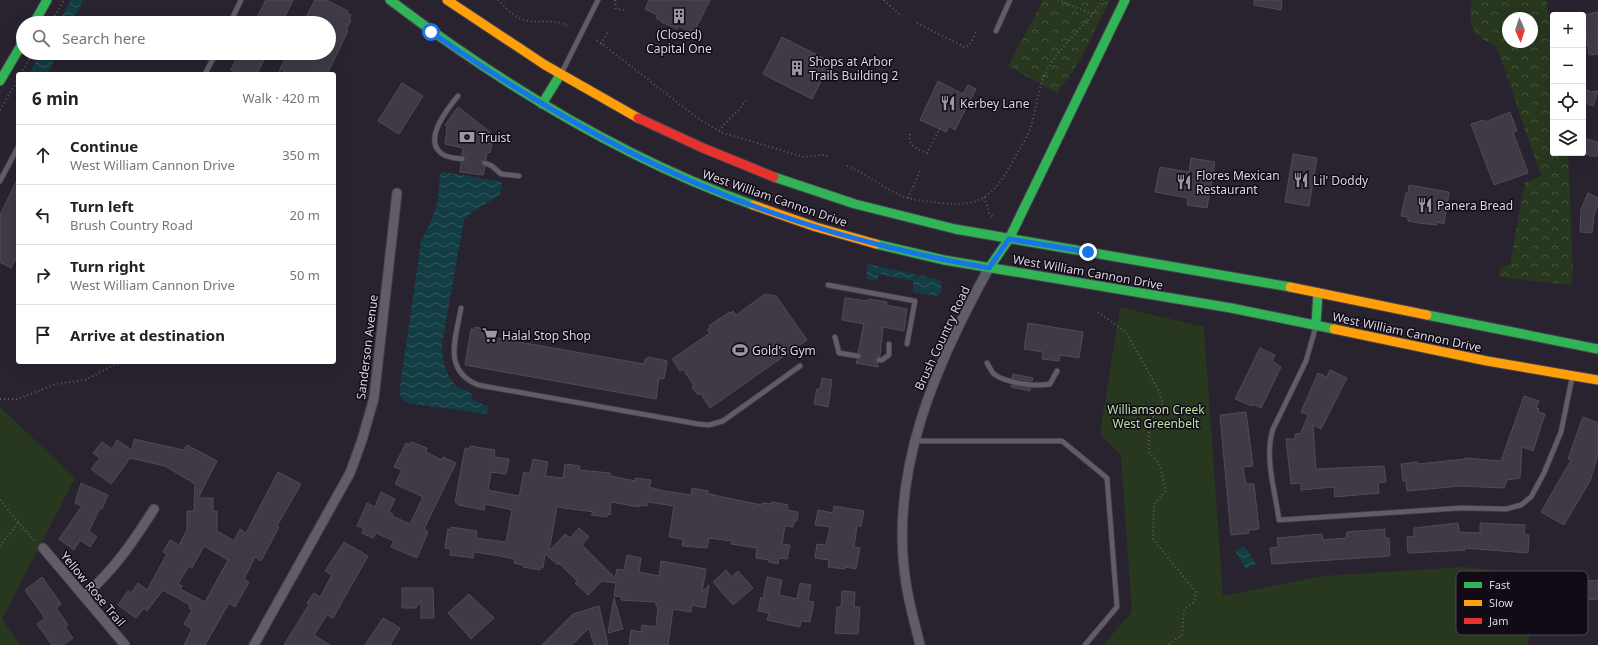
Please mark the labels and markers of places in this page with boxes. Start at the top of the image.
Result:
building icon: (Closed) Capital One [670,7,688,25]
place label: (Closed) Capital One [646,26,712,57]
place label: Shops at Arbor Trails Building 2 [809,53,898,84]
building icon: Shops at Arbor Trails Building 2 [788,59,806,77]
restaurant icon: Kerbey Lane [939,94,957,112]
place label: Kerbey Lane [960,95,1030,112]
bank icon: Truist [458,128,476,146]
place label: Truist [479,129,511,146]
place label: Flores Mexican Restaurant [1196,167,1280,198]
restaurant icon: Lil' Doddy [1292,171,1310,189]
place label: Lil' Doddy [1313,172,1369,189]
restaurant icon: Flores Mexican Restaurant [1175,173,1193,191]
restaurant icon: Panera Bread [1416,196,1434,214]
place label: Panera Bread [1437,197,1513,214]
supermarket icon: Halal Stop Shop [481,326,499,344]
place label: Halal Stop Shop [502,327,591,344]
sports icon: Gold's Gym [731,341,749,359]
place label: Gold's Gym [752,342,816,359]

